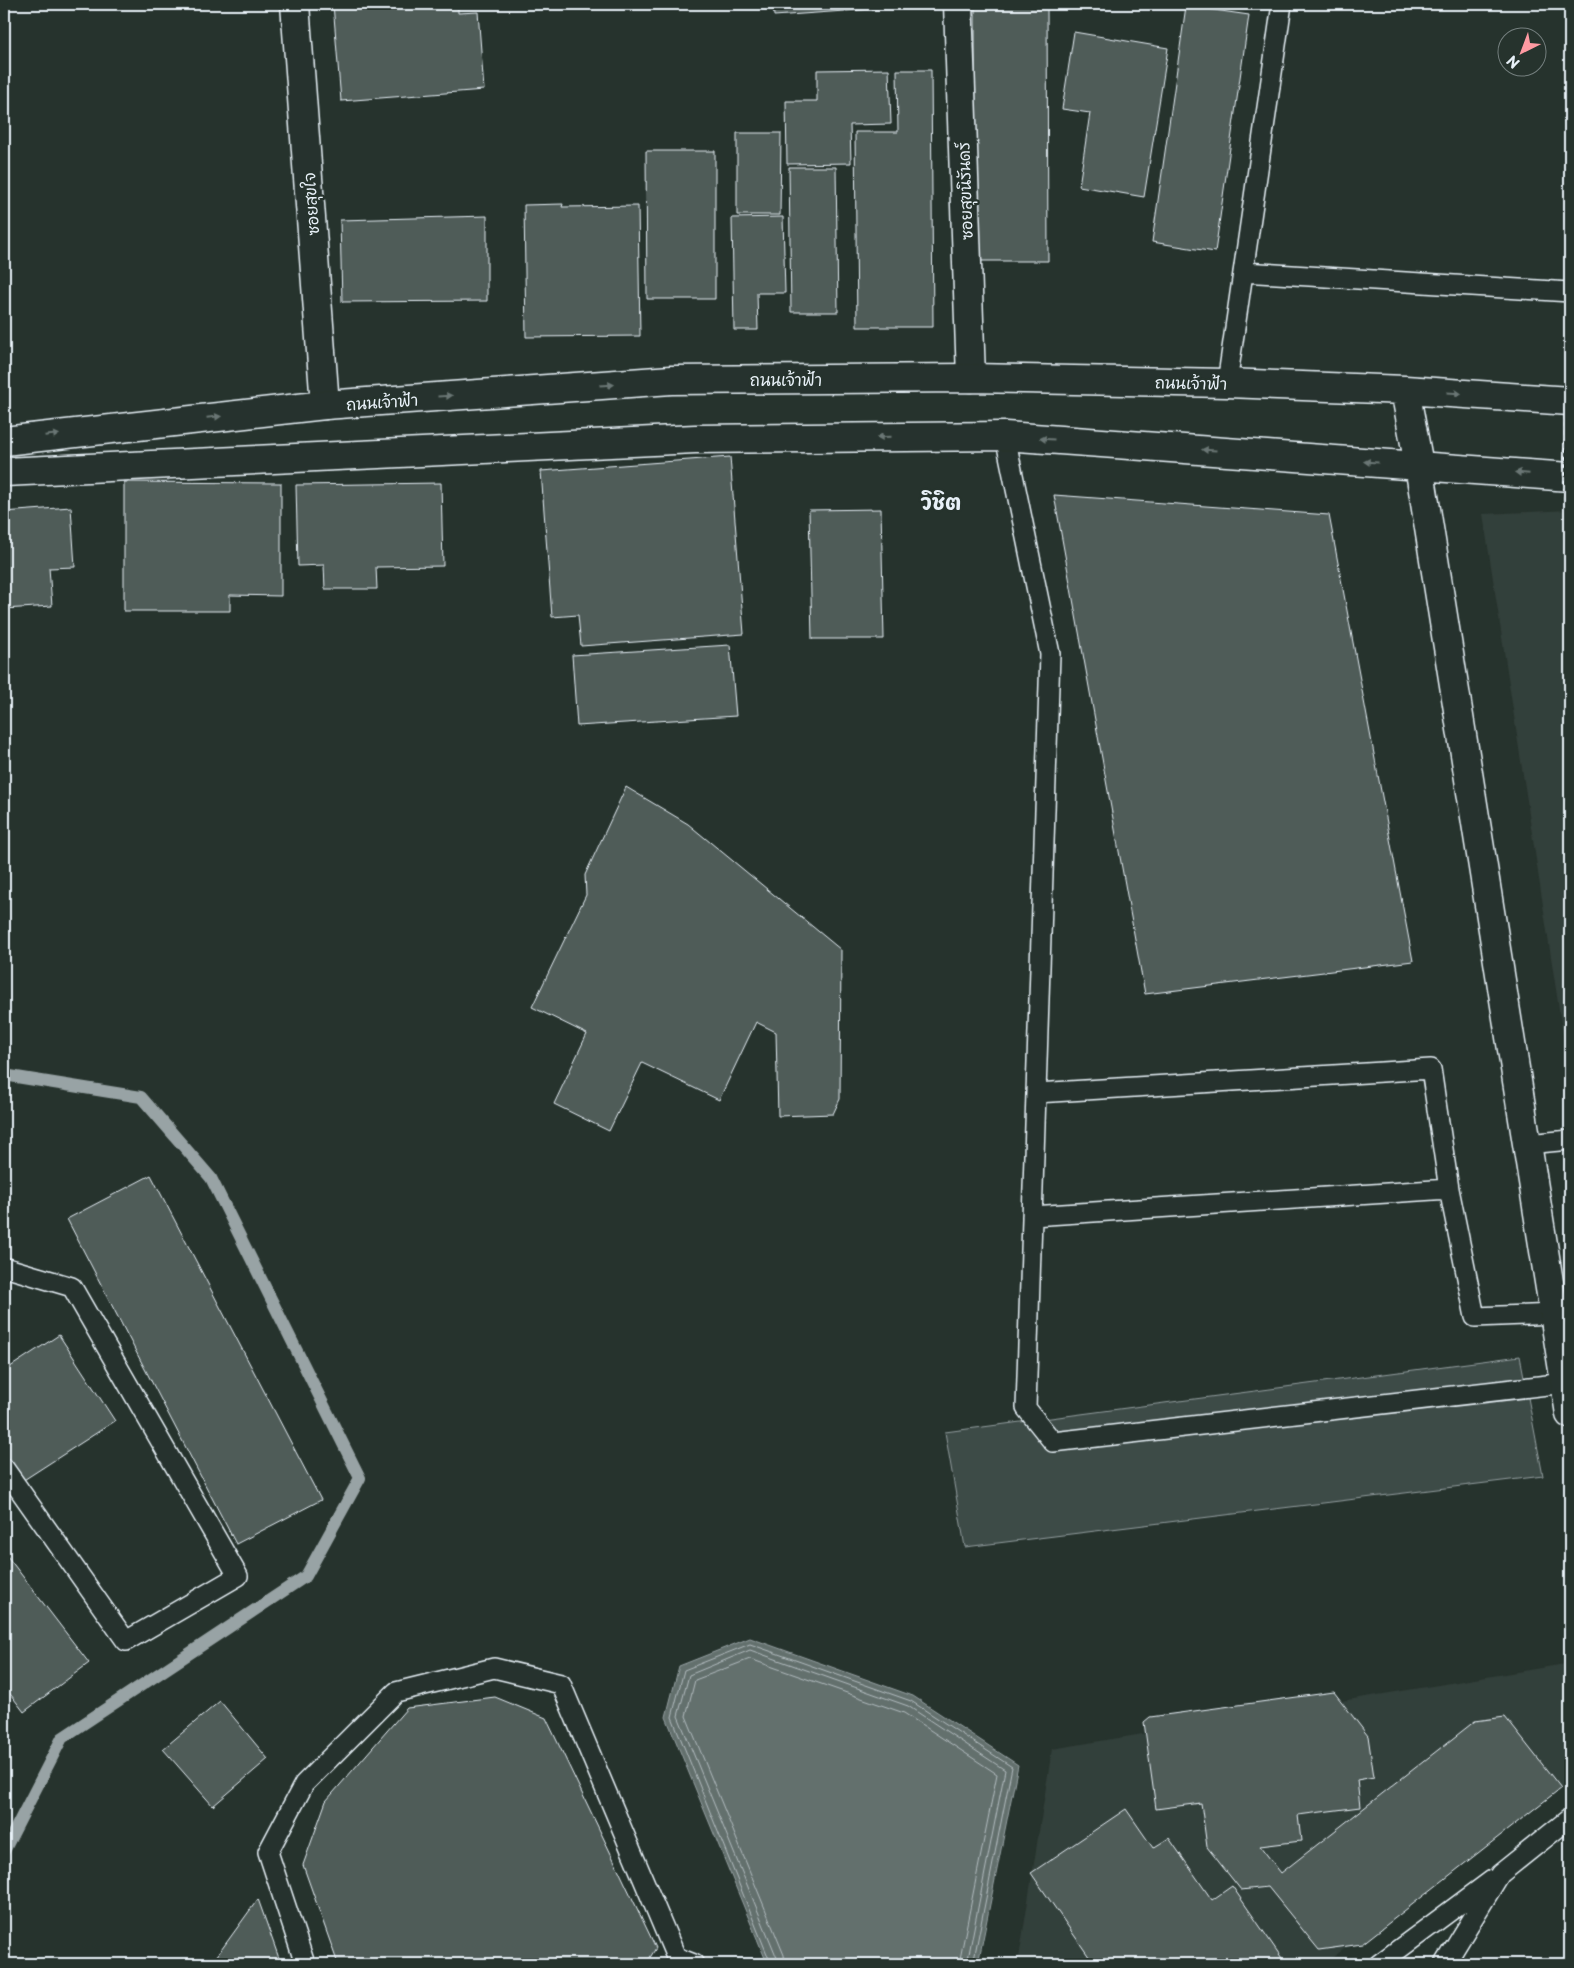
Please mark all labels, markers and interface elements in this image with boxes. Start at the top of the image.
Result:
north arrow [1496,28,1546,78]
text: N [1502,51,1524,74]
street label: ซอยสุขนิรันดร์ [950,141,980,240]
street label: ซอยสุขใจ [296,172,326,236]
street label: ถนนเจ้าฟ้า [750,367,822,391]
street label: ถนนเจ้าฟ้า [1155,369,1227,395]
one-way arrow [600,380,616,388]
street label: ถนนเจ้าฟ้า [345,387,419,415]
one-way arrow [1446,390,1462,398]
one-way arrow [438,392,454,400]
one-way arrow [206,413,222,421]
one-way arrow [45,431,61,439]
one-way arrow [876,433,892,441]
one-way arrow [1038,434,1054,442]
one-way arrow [1200,446,1216,454]
one-way arrow [1363,457,1379,465]
one-way arrow [1513,469,1529,477]
district label: วิชิต [921,485,961,517]

